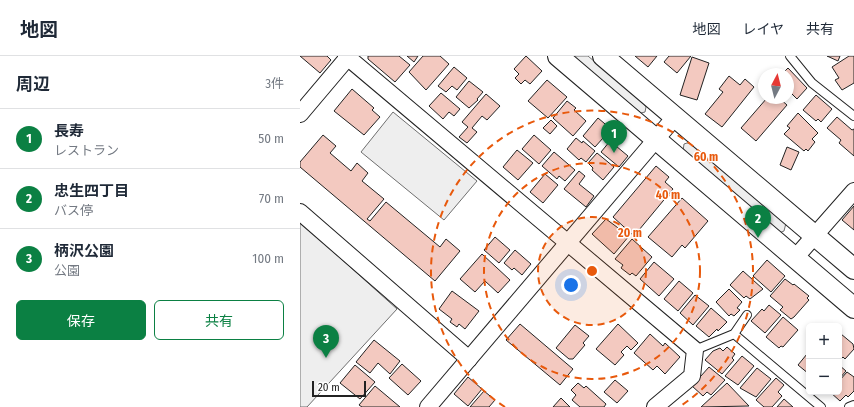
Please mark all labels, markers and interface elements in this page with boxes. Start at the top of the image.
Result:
text: 地図 [20,18,58,41]
text: 地図 [692,21,720,38]
text: レイヤ [742,21,784,38]
text: 共有 [806,21,834,38]
north arrow [758,68,794,104]
text: 周辺 [16,74,50,95]
text: 3件 [265,76,284,91]
pin: 1 [601,120,627,153]
text: 長寿 [54,122,84,140]
text: 1 [26,131,32,146]
text: 50 m [258,131,284,146]
text: レストラン [54,143,119,158]
text: 60 m [694,150,718,164]
text: 忠生四丁目 [54,182,129,200]
text: 40 m [656,188,680,202]
text: 2 [26,191,32,206]
text: 70 m [259,191,284,206]
text: バス停 [54,203,93,218]
pin: 2 [745,205,771,238]
text: 20 m [617,226,642,240]
text: 柄沢公園 [54,242,114,260]
text: 3 [26,251,32,266]
text: 100 m [252,251,284,266]
text: 公園 [54,263,80,278]
centre of rings [585,264,599,278]
your location [561,275,581,295]
button: 保存 [16,300,146,340]
button: 共有 [154,300,284,340]
map controls [806,323,842,395]
button: + [806,323,842,359]
pin: 3 [313,325,339,358]
button: − [806,359,842,395]
scale bar [312,379,366,398]
text: 20 m [318,381,340,394]

